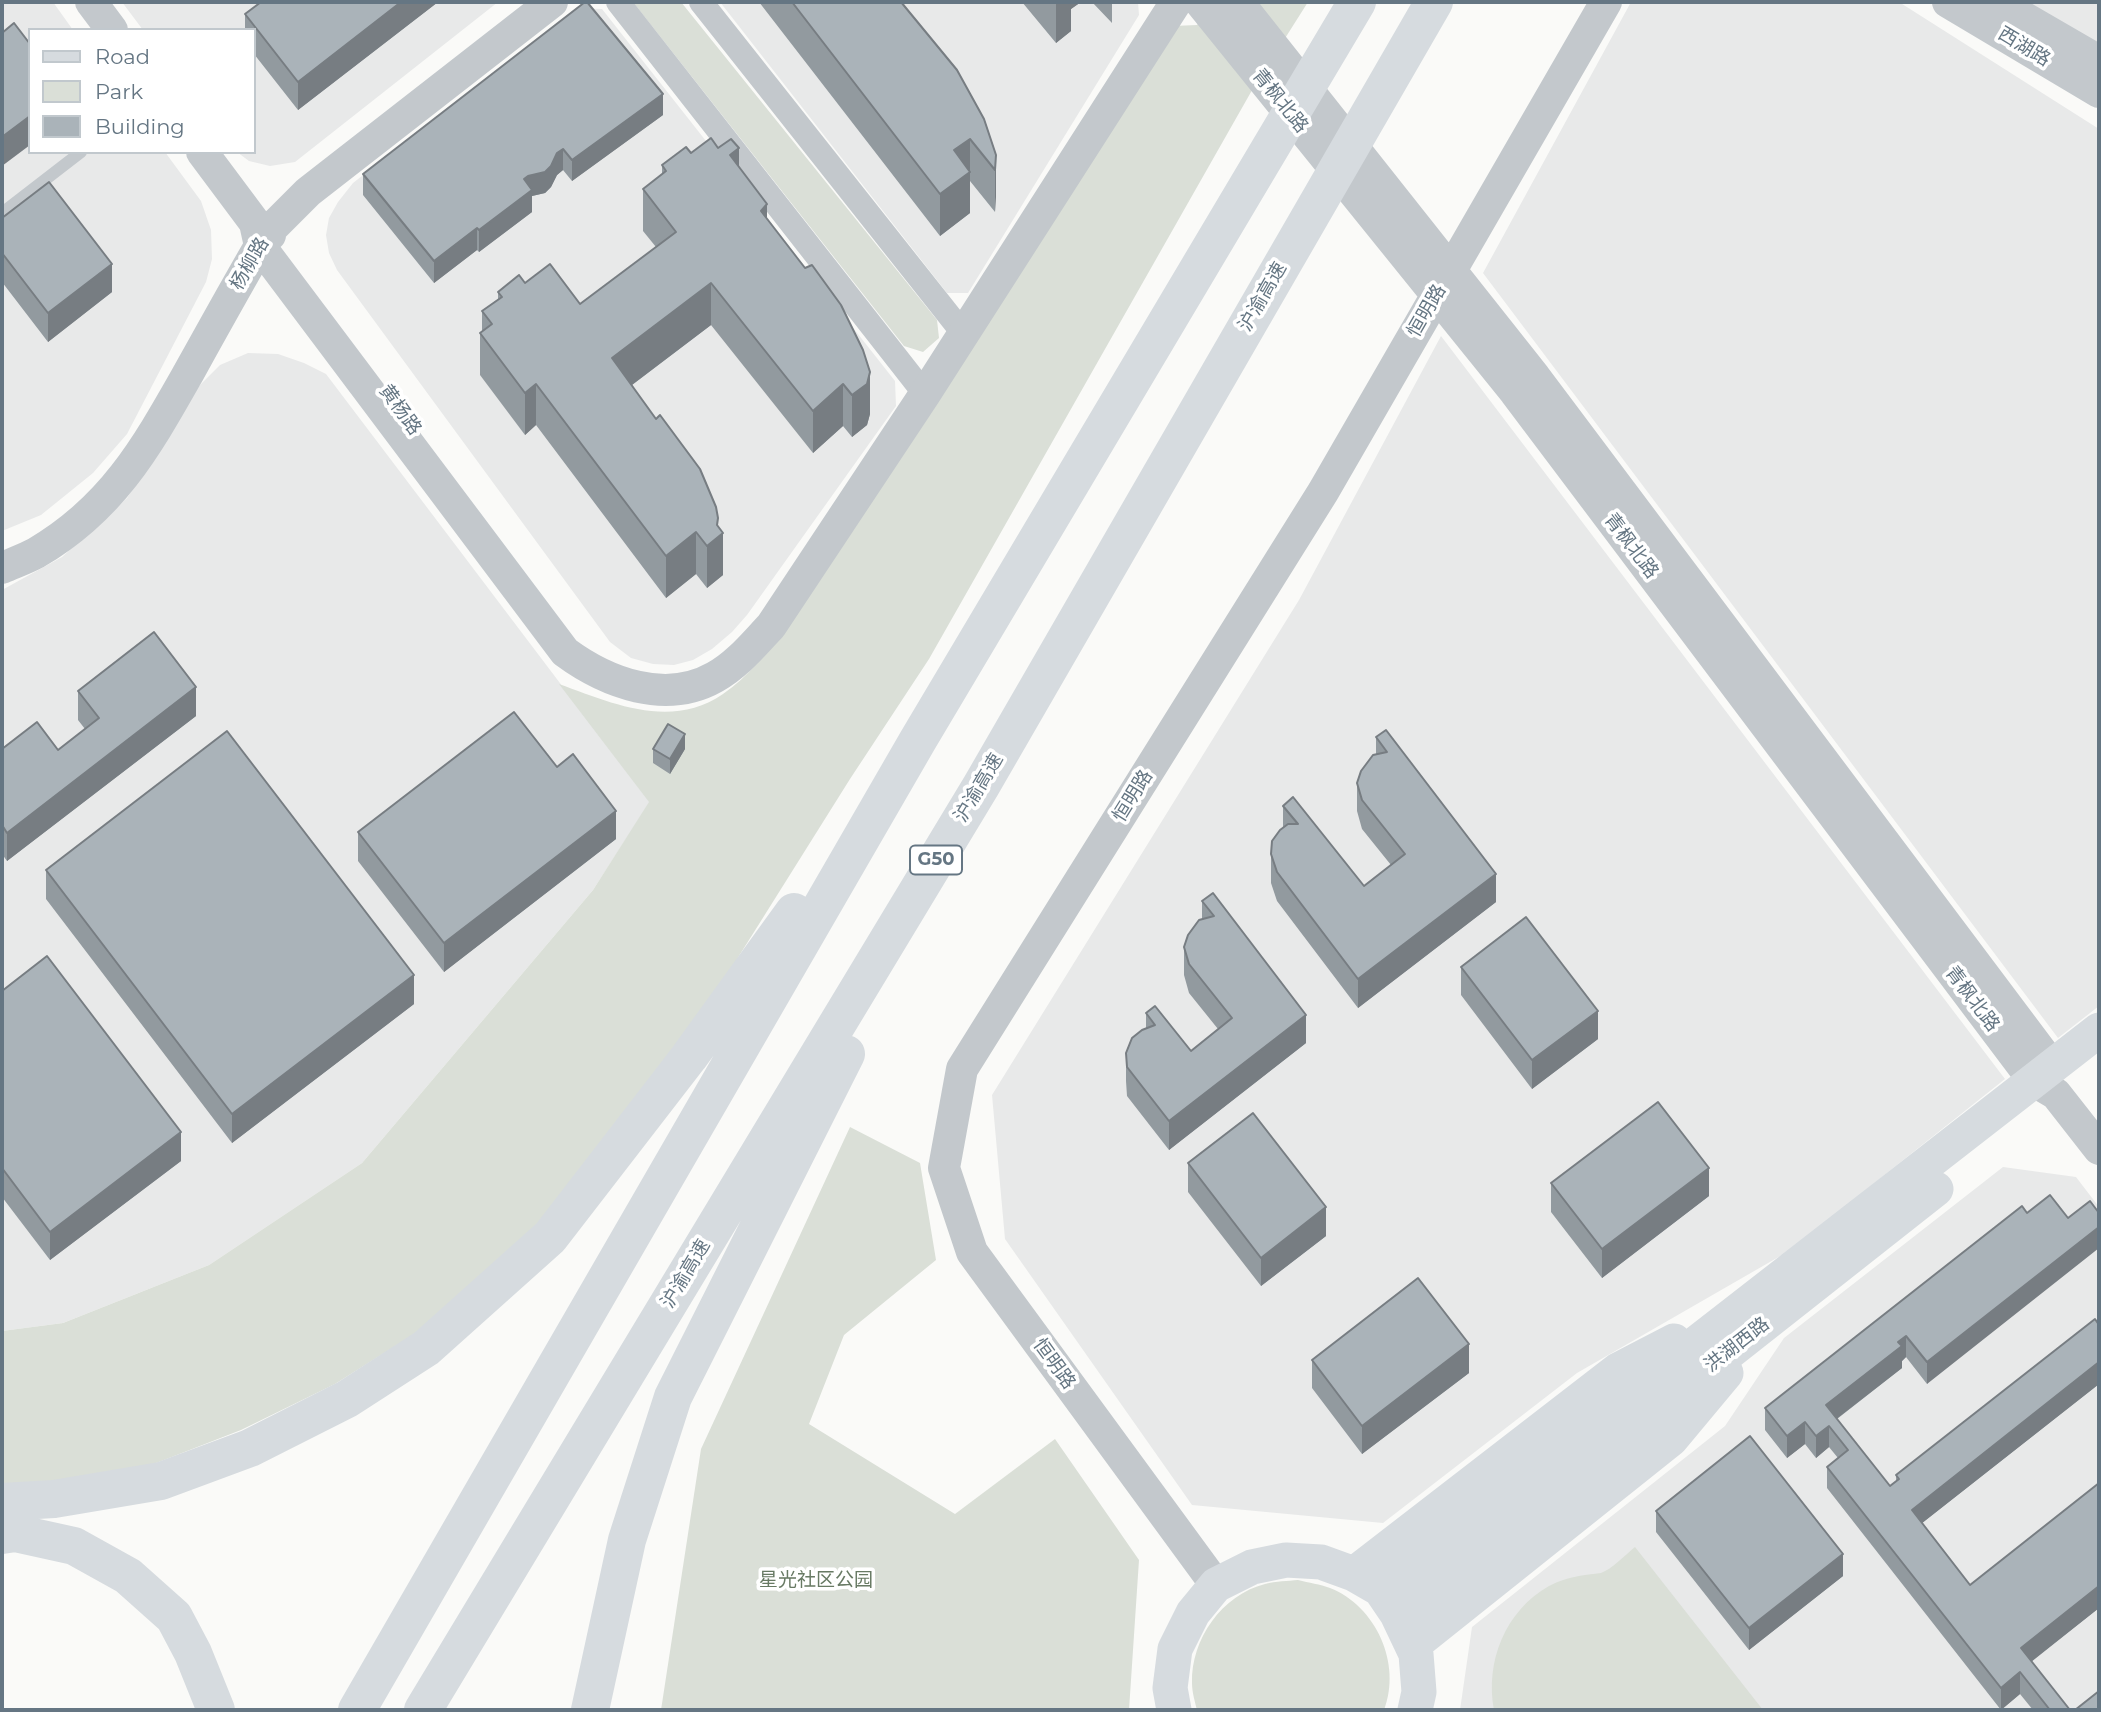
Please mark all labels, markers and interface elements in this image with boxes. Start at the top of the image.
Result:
street label: 西湖路 [1994,23,2054,71]
legend [28,28,256,154]
text: Road [95,44,150,69]
street label: 青枫北路 [1247,64,1313,138]
text: Park [95,79,143,104]
text: Building [95,114,185,139]
street label: 杨柳路 [226,234,274,294]
street label: 沪渝高速 [1234,258,1292,336]
street label: 恒明路 [1403,281,1451,341]
street label: 黄杨路 [374,380,426,440]
street label: 青枫北路 [1599,509,1663,583]
street label: 沪渝高速 [950,750,1008,826]
street label: 恒明路 [1108,766,1158,826]
road number: G50 [910,846,962,874]
street label: 青枫北路 [1940,962,2004,1036]
street label: 沪渝高速 [657,1236,715,1312]
street label: 洪湖西路 [1700,1313,1774,1377]
street label: 恒明路 [1028,1334,1080,1394]
park label: 星光社区公园 [759,1569,873,1591]

